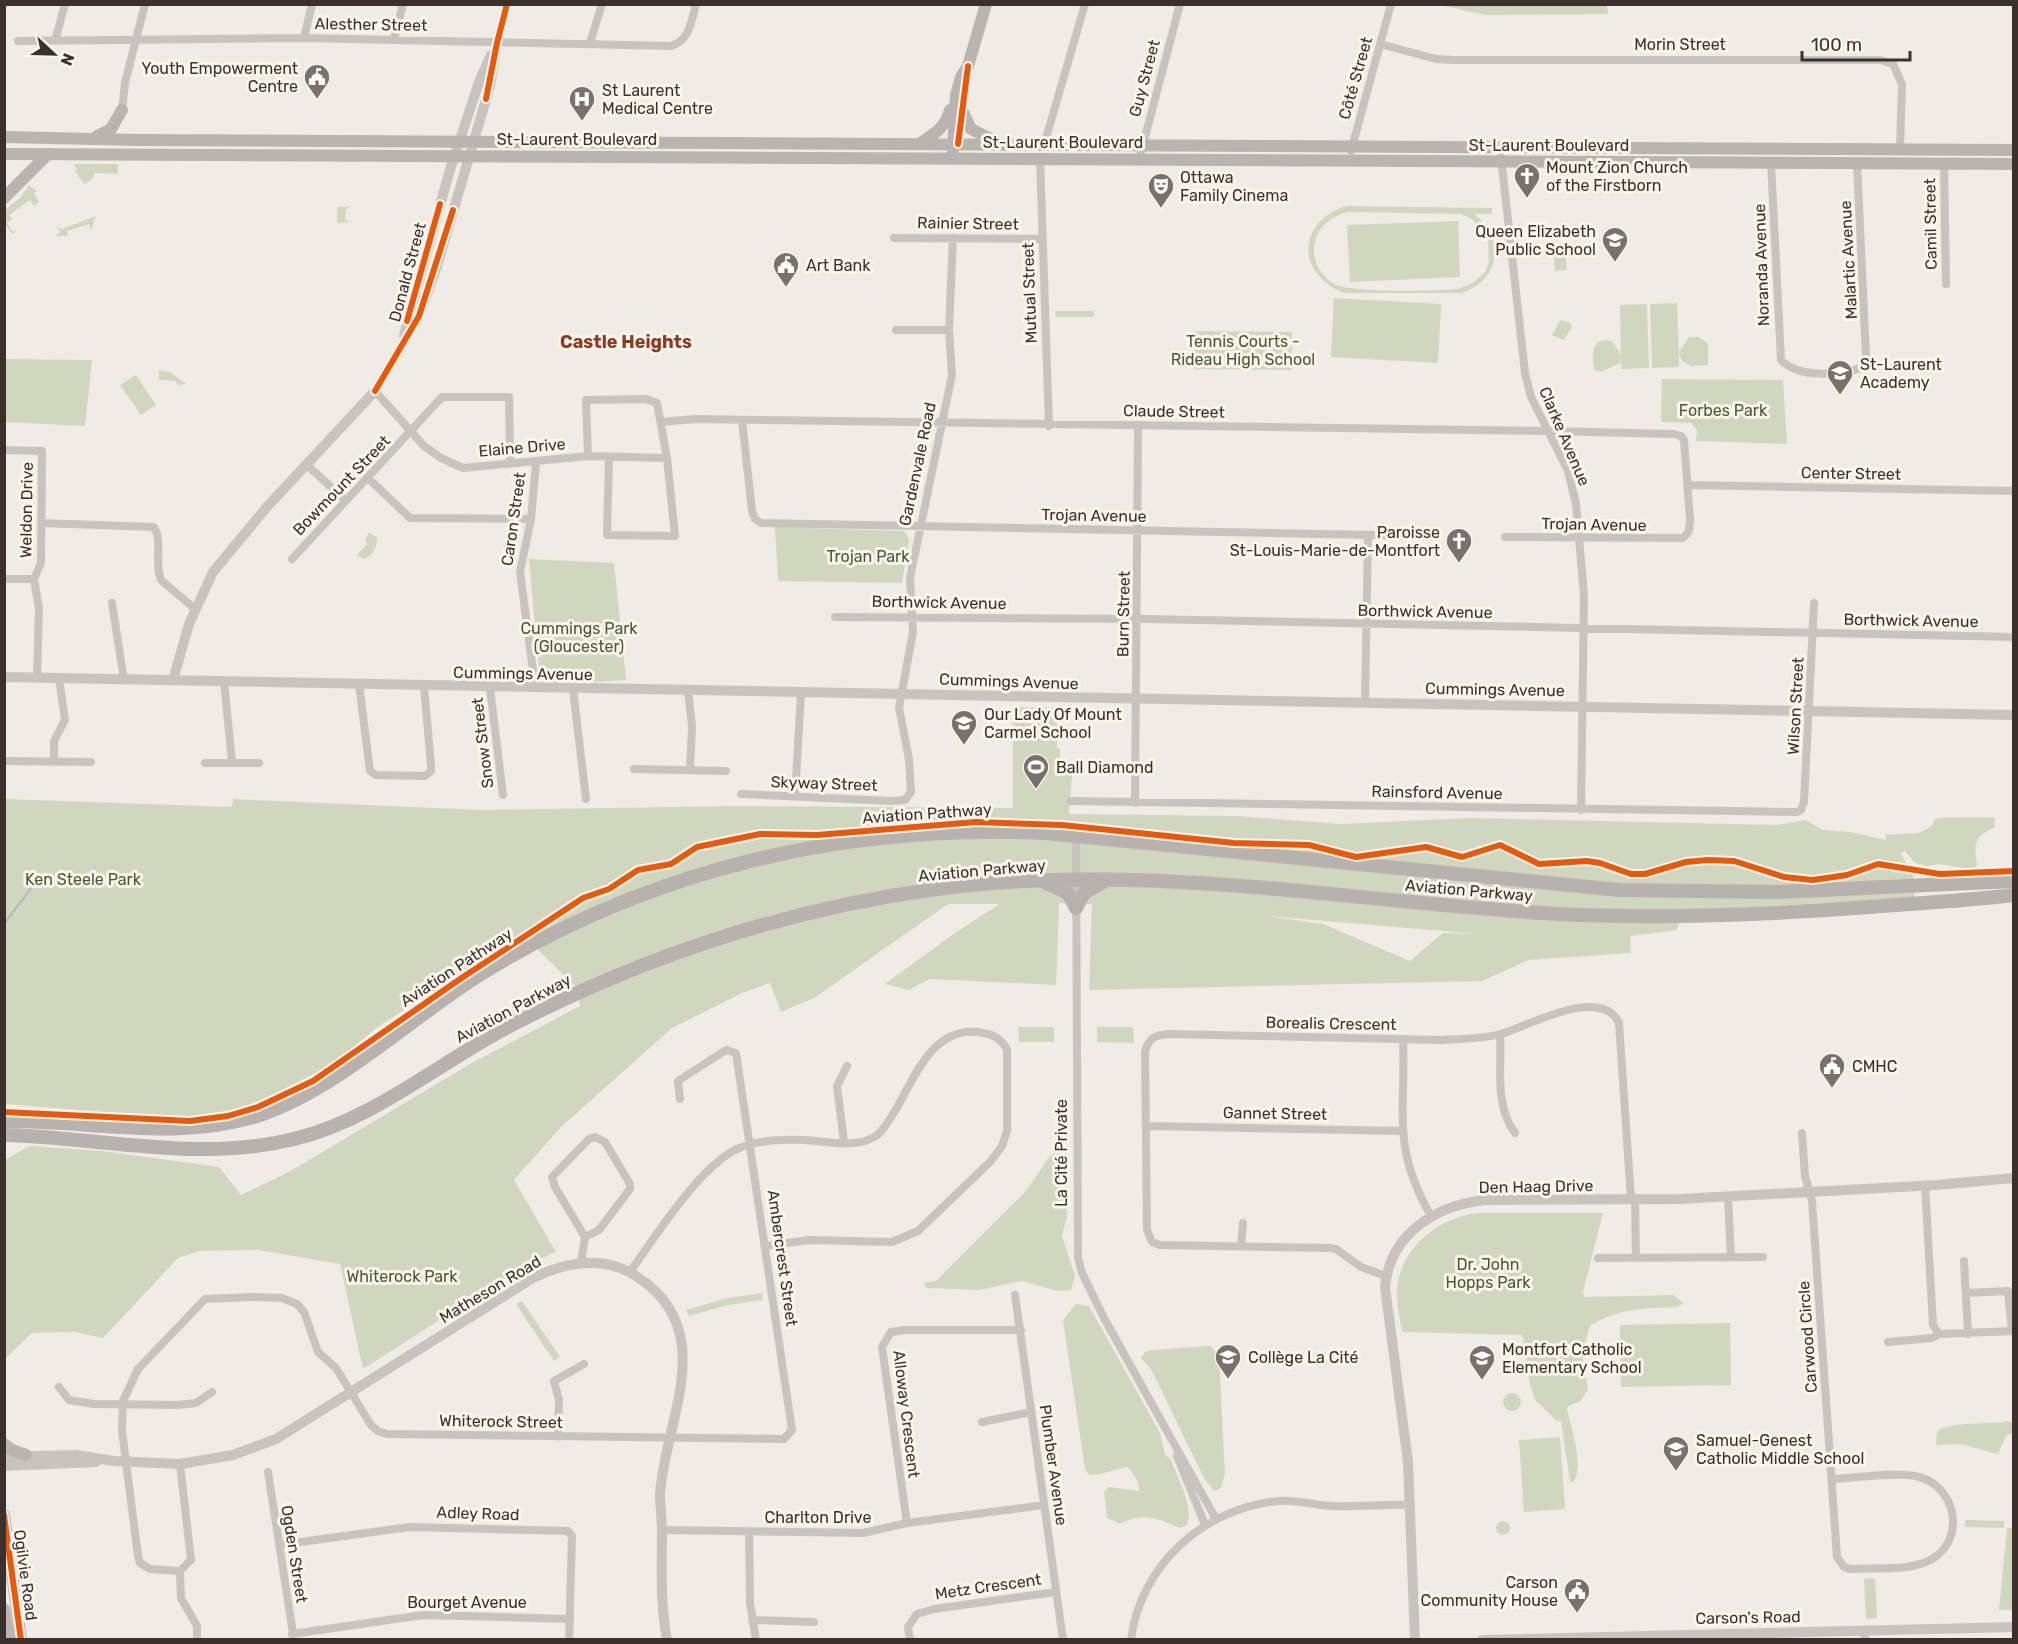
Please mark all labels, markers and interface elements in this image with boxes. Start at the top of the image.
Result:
street label: Alesther Street [315,14,427,35]
north arrow [24,24,84,84]
scale bar [1802,24,1910,62]
text: 100 m [1811,34,1862,56]
street label: Côté Street [1335,35,1376,122]
street label: Morin Street [1634,35,1726,54]
street label: Guy Street [1125,37,1164,119]
text: N [56,51,78,68]
place label: Youth Empowerment Centre [141,59,298,96]
public building icon: Youth Empowerment Centre [302,62,332,100]
place label: St Laurent Medical Centre [602,81,713,118]
hospital icon: St Laurent Medical Centre [567,84,597,122]
street label: St-Laurent Boulevard [497,130,657,149]
street label: St-Laurent Boulevard [983,133,1143,152]
street label: St-Laurent Boulevard [1469,136,1629,155]
place label: Mount Zion Church of the Firstborn [1546,158,1688,195]
church icon: Mount Zion Church of the Firstborn [1512,161,1542,199]
place label: Ottawa Family Cinema [1180,168,1288,205]
theatre icon: Ottawa Family Cinema [1146,171,1176,209]
street label: Camil Street [1920,178,1941,270]
street label: Malartic Avenue [1836,200,1861,320]
street label: Noranda Avenue [1750,203,1773,327]
street label: Rainier Street [917,213,1019,234]
street label: Donald Street [385,220,430,324]
place label: Queen Elizabeth Public School [1475,222,1596,259]
school or university icon: Queen Elizabeth Public School [1600,225,1630,263]
street label: Mutual Street [1018,242,1041,344]
public building icon: Art Bank [771,250,801,288]
place label: Art Bank [806,256,871,275]
district label: Castle Heights [560,331,692,353]
park label: Tennis Courts - Rideau High School [1171,332,1315,369]
place label: St-Laurent Academy [1860,355,1942,392]
school or university icon: St-Laurent Academy [1825,358,1855,396]
street label: Clarke Avenue [1535,384,1594,489]
street label: Gardenvale Road [895,401,940,528]
street label: Claude Street [1123,401,1225,422]
park label: Forbes Park [1679,401,1768,420]
street label: Bowmount Street [289,431,394,539]
street label: Elaine Drive [478,434,566,461]
street label: Weldon Drive [16,462,37,558]
street label: Center Street [1801,463,1901,484]
street label: Caron Street [498,471,529,567]
street label: Trojan Avenue [1041,505,1147,526]
street label: Trojan Avenue [1541,514,1647,535]
place label: Paroisse St-Louis-Marie-de-Montfort [1230,523,1440,560]
church icon: Paroisse St-Louis-Marie-de-Montfort [1444,526,1474,564]
park label: Trojan Park [827,547,910,566]
street label: Burn Street [1113,571,1134,657]
street label: Borthwick Avenue [871,592,1007,613]
street label: Borthwick Avenue [1357,601,1493,622]
street label: Borthwick Avenue [1843,610,1979,631]
park label: Cummings Park (Gloucester) [520,619,638,656]
street label: Wilson Street [1783,657,1808,755]
street label: Cummings Avenue [453,663,593,684]
street label: Cummings Avenue [939,670,1079,693]
street label: Cummings Avenue [1425,679,1565,700]
street label: Snow Street [468,696,497,789]
place label: Our Lady Of Mount Carmel School [984,705,1122,742]
school or university icon: Our Lady Of Mount Carmel School [949,708,979,746]
sports icon: Ball Diamond [1021,752,1051,790]
place label: Ball Diamond [1056,758,1154,777]
street label: Skyway Street [770,772,878,795]
street label: Rainsford Avenue [1371,782,1503,803]
street label: Aviation Pathway [862,799,992,827]
street label: Aviation Parkway [917,855,1047,886]
park label: Ken Steele Park [25,870,142,889]
street label: Aviation Parkway [1404,875,1534,906]
street label: Aviation Pathway [397,924,516,1011]
street label: Aviation Parkway [452,970,574,1047]
street label: Borealis Crescent [1265,1013,1397,1034]
public building icon: CMHC [1817,1051,1847,1089]
place label: CMHC [1852,1057,1897,1076]
street label: La Cité Private [1052,1099,1071,1207]
street label: Gannet Street [1223,1103,1327,1124]
street label: Den Haag Drive [1479,1176,1594,1197]
street label: Ambercrest Street [764,1189,801,1328]
street label: Matheson Road [436,1252,545,1327]
park label: Dr. John Hopps Park [1445,1255,1531,1292]
park label: Whiterock Park [347,1267,458,1286]
street label: Carwood Circle [1794,1280,1821,1394]
place label: Montfort Catholic Elementary School [1502,1340,1642,1377]
school or university icon: Collège La Cité [1213,1342,1243,1380]
school or university icon: Montfort Catholic Elementary School [1467,1343,1497,1381]
place label: Collège La Cité [1248,1348,1359,1367]
street label: Alloway Crescent [889,1349,924,1479]
street label: Plumber Avenue [1036,1403,1071,1527]
street label: Whiterock Street [439,1411,563,1432]
place label: Samuel-Genest Catholic Middle School [1696,1431,1864,1468]
school or university icon: Samuel-Genest Catholic Middle School [1661,1434,1691,1472]
street label: Adley Road [436,1503,520,1524]
street label: Ogden Street [277,1504,312,1604]
street label: Charlton Drive [765,1508,871,1527]
street label: Ogilvie Road [10,1528,41,1622]
street label: Metz Crescent [934,1570,1043,1603]
place label: Carson Community House [1421,1573,1558,1610]
public building icon: Carson Community House [1562,1576,1592,1614]
street label: Bourget Avenue [407,1593,527,1612]
street label: Carson's Road [1695,1607,1801,1628]

